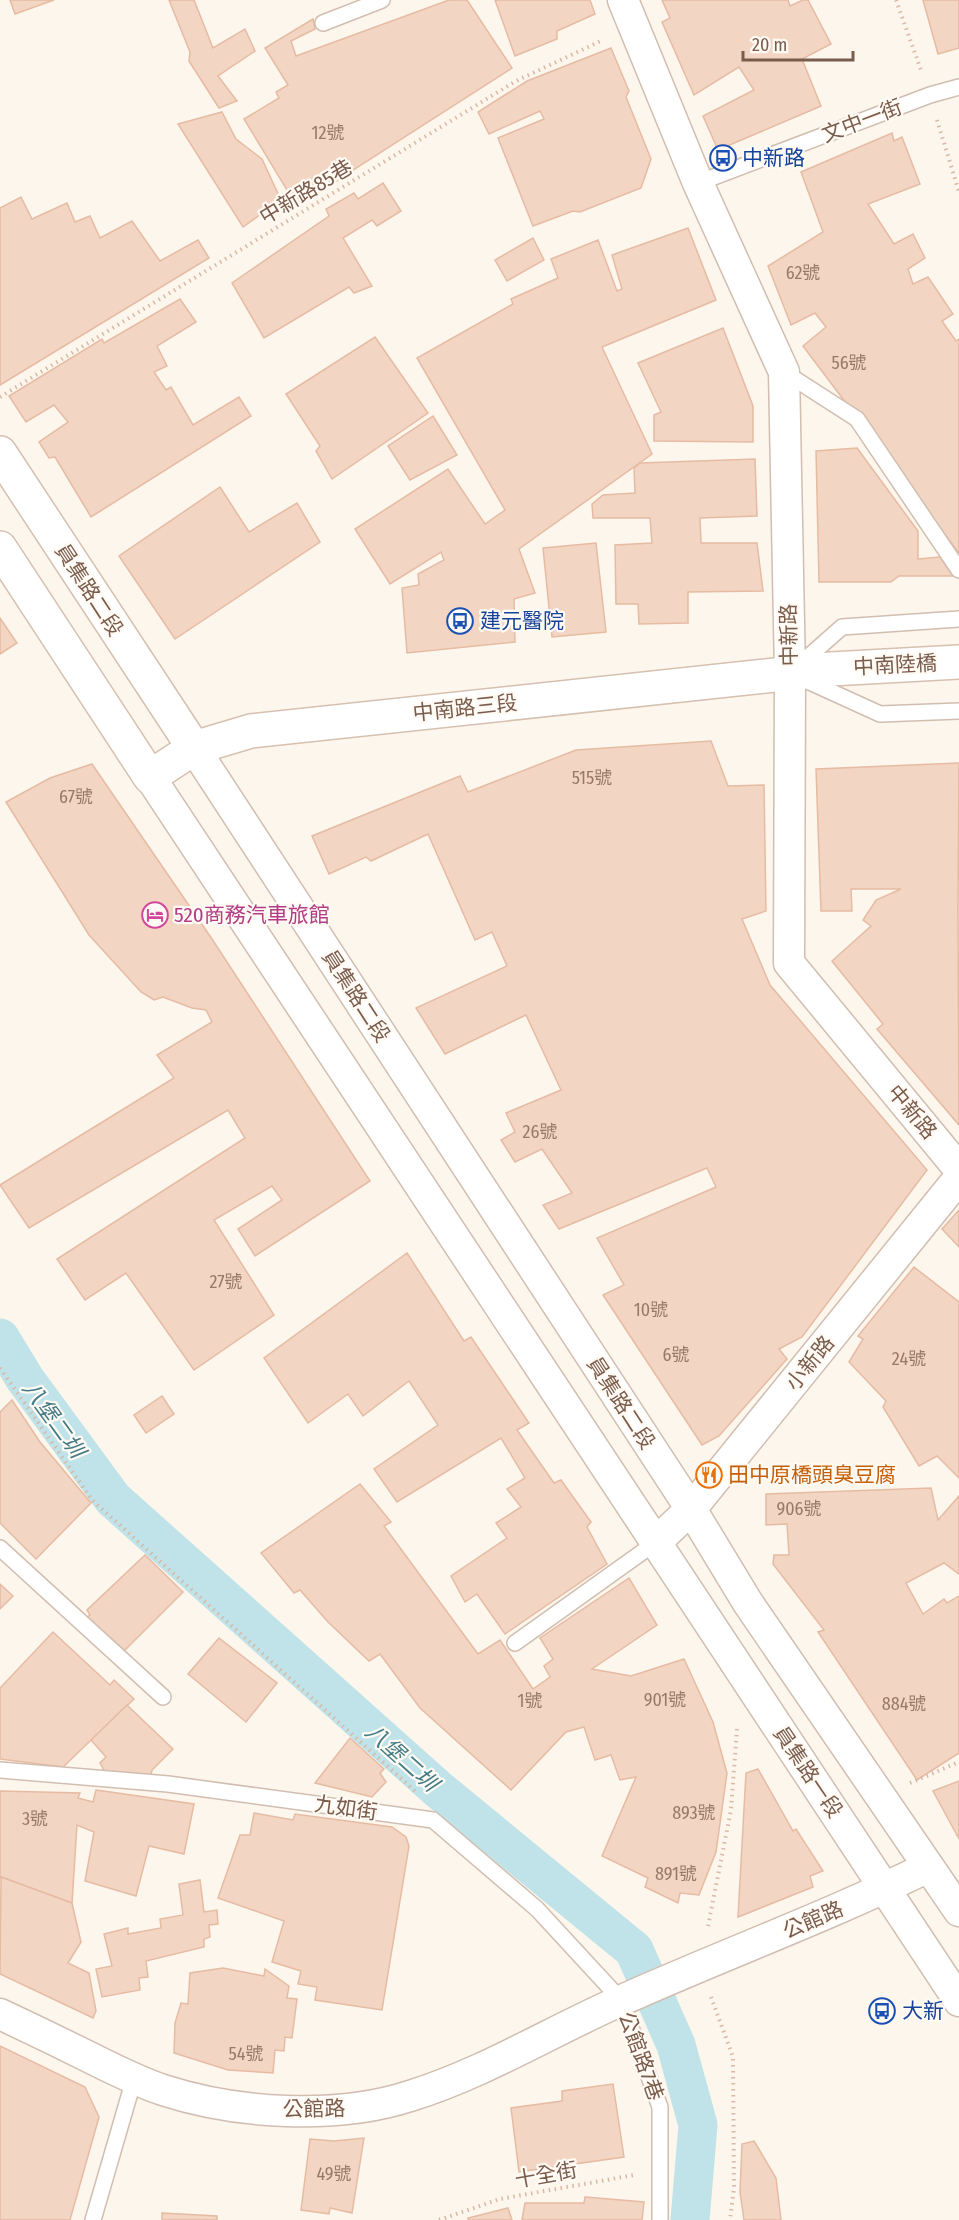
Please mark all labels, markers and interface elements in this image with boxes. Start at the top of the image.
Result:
scale bar [743,24,852,62]
text: 20 m [752,34,787,56]
street label: 文中一街 [818,94,906,148]
house number: 12號 [312,122,344,144]
bus stop icon: 中新路 [708,143,738,173]
place label: 中新路 [742,145,805,171]
street label: 中新路85巷 [255,154,357,230]
house number: 62號 [786,262,820,284]
house number: 56號 [831,352,867,374]
street label: 員集路二段 [50,539,128,641]
street label: 中新路 [775,603,803,667]
bus stop icon: 建元醫院 [445,606,475,636]
place label: 建元醫院 [480,608,564,634]
street label: 中南陸橋 [852,650,938,680]
street label: 中南路三段 [411,690,519,726]
house number: 515號 [572,767,612,789]
house number: 67號 [59,786,93,808]
hotel icon: 520商務汽車旅館 [140,900,170,930]
place label: 520商務汽車旅館 [174,902,330,928]
street label: 員集路二段 [317,945,395,1047]
street label: 中新路 [882,1080,942,1144]
house number: 26號 [523,1121,557,1143]
house number: 27號 [209,1271,243,1293]
house number: 10號 [634,1299,668,1321]
street label: 小新路 [780,1330,840,1396]
house number: 6號 [663,1344,689,1366]
house number: 24號 [892,1348,926,1370]
street label: 員集路二段 [582,1352,660,1454]
water label: 八堡二圳 [17,1376,92,1465]
restaurant icon: 田中原橋頭臭豆腐 [694,1460,724,1490]
place label: 田中原橋頭臭豆腐 [728,1462,896,1488]
house number: 906號 [776,1498,822,1520]
house number: 901號 [644,1689,686,1711]
house number: 1號 [517,1690,543,1712]
house number: 884號 [882,1693,926,1715]
water label: 八堡二圳 [360,1718,446,1799]
street label: 員集路一段 [768,1721,848,1823]
street label: 九如街 [313,1791,379,1825]
house number: 893號 [672,1802,716,1824]
house number: 3號 [22,1808,48,1830]
house number: 891號 [655,1863,697,1885]
street label: 公館路 [779,1896,847,1944]
bus stop icon: 大新 [867,1996,897,2026]
place label: 大新 [902,1998,944,2024]
street label: 公館路7巷 [613,2008,669,2104]
house number: 54號 [229,2043,263,2065]
street label: 公館路 [282,2095,346,2123]
street label: 十全街 [513,2157,579,2193]
house number: 49號 [316,2163,352,2185]

